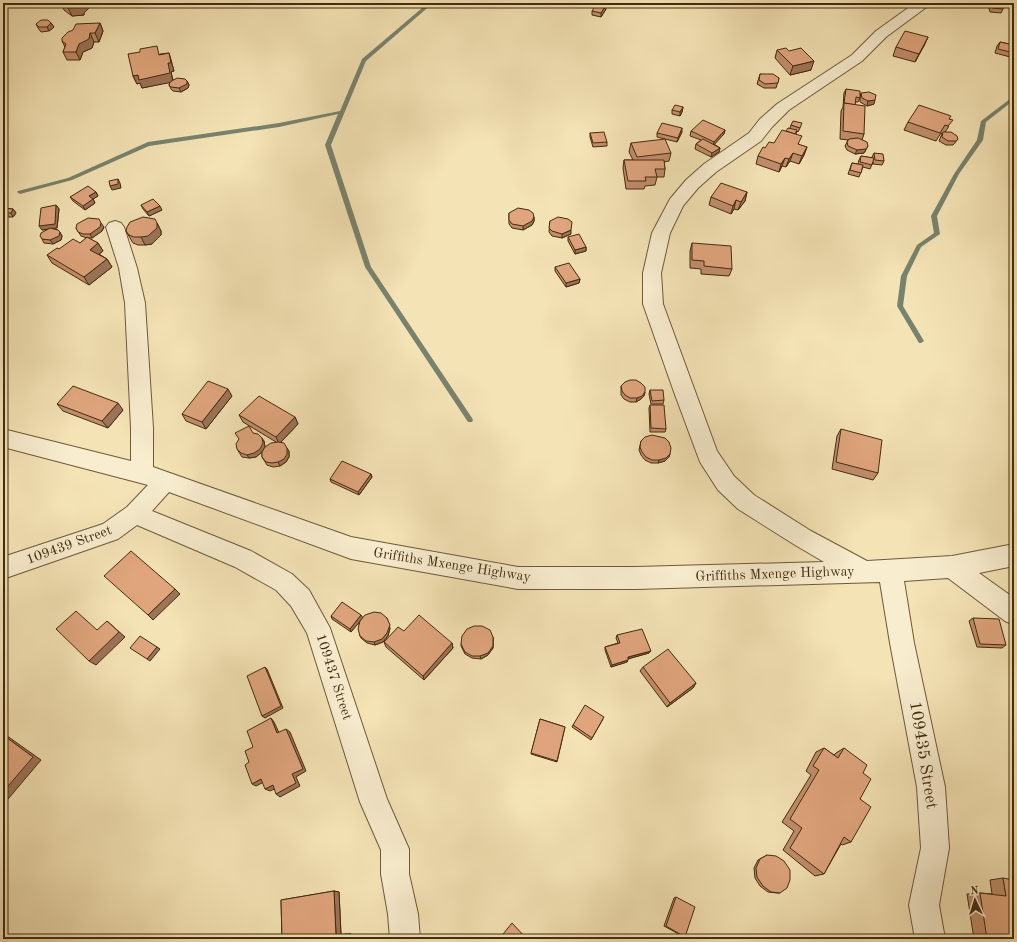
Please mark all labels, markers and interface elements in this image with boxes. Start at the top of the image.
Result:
street label: 109439 Street [24,523,114,567]
street label: Griffiths Mxenge Highway [372,546,532,584]
street label: Griffiths Mxenge Highway [695,564,855,584]
street label: 109437 Street [313,632,355,722]
street label: 109435 Street [906,700,940,810]
north arrow [955,880,995,920]
text: N [970,886,980,897]

